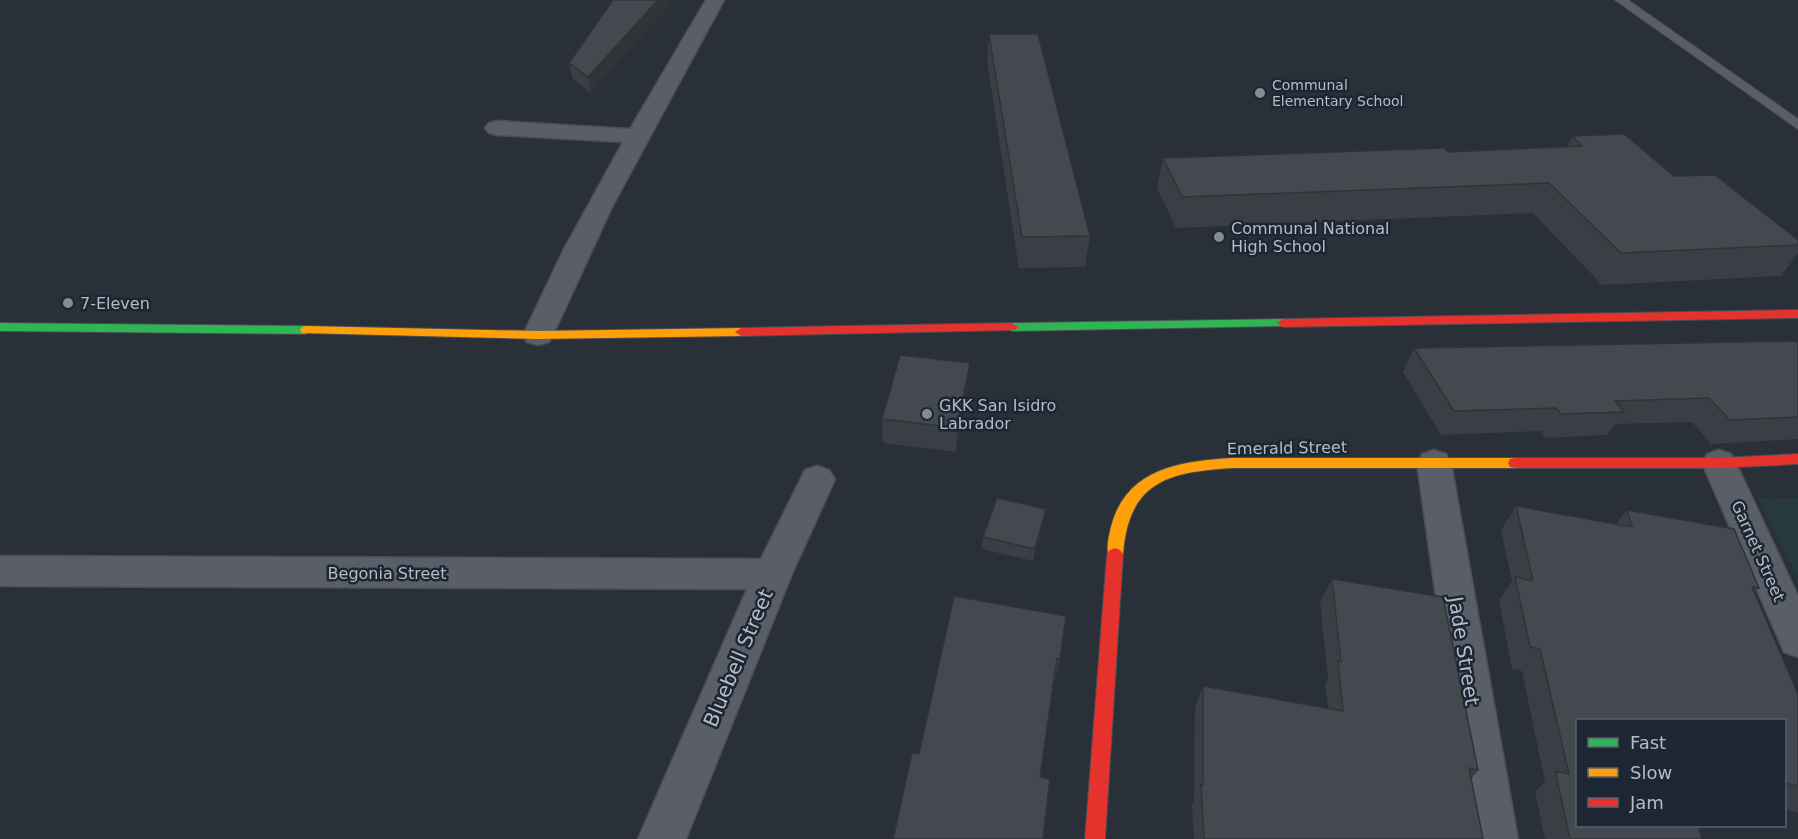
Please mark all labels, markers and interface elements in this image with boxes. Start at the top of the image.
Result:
place label: Communal Elementary School [1272,77,1404,109]
marker: Communal Elementary School [1253,86,1267,100]
place label: Communal National High School [1231,219,1389,256]
marker: Communal National High School [1212,230,1226,244]
place label: 7-Eleven [80,294,150,313]
marker: 7-Eleven [61,296,75,310]
place label: GKK San Isidro Labrador [939,396,1056,433]
marker: GKK San Isidro Labrador [920,407,934,421]
street label: Emerald Street [1227,437,1347,459]
street label: Garnet Street [1727,498,1789,604]
street label: Begonia Street [328,564,446,583]
street label: Bluebell Street [698,585,778,731]
street label: Jade Street [1443,593,1485,707]
legend [1576,719,1786,827]
text: Fast [1630,732,1666,753]
text: Slow [1630,762,1672,783]
text: Jam [1629,792,1664,813]

